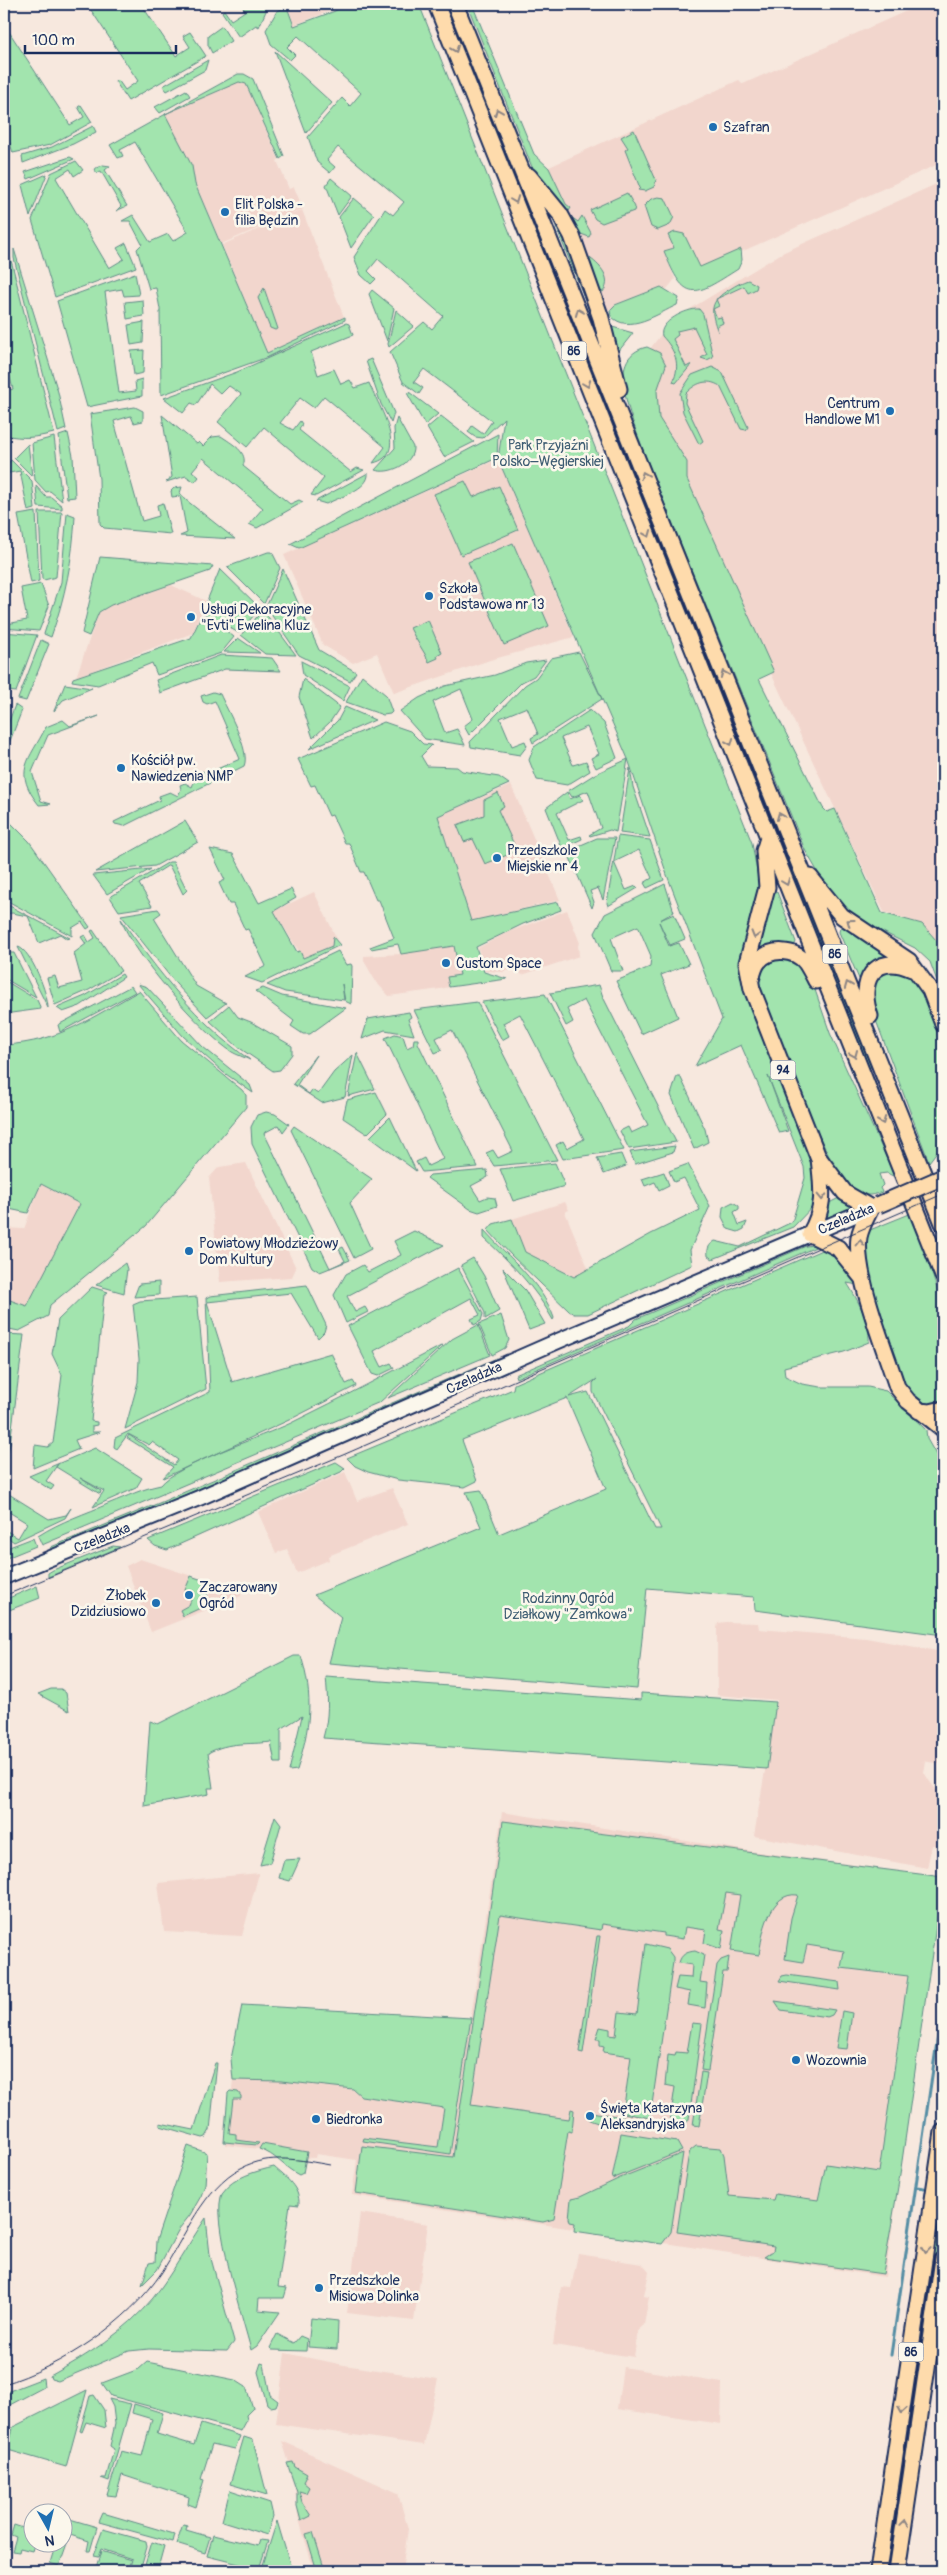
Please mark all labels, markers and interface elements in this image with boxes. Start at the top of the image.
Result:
scale bar [25,22,176,54]
text: 100 m [32,31,75,50]
one-way arrow [449,44,459,53]
one-way arrow [494,108,504,116]
place label: Szafran [723,119,770,136]
marker: Szafran [707,121,719,133]
one-way arrow [509,195,519,204]
place label: Elit Polska - filia Będzin [235,196,303,229]
marker: Elit Polska - filia Będzin [219,206,231,218]
one-way arrow [574,309,584,317]
road number: 86 [562,342,586,361]
one-way arrow [581,379,591,388]
place label: Centrum Handlowe M1 [805,395,880,428]
marker: Centrum Handlowe M1 [884,405,896,417]
park label: Park Przyjaźni Polsko–Węgierskiej [492,437,604,470]
one-way arrow [639,471,650,480]
one-way arrow [642,530,652,538]
place label: Szkoła Podstawowa nr 13 [439,580,545,613]
marker: Szkoła Podstawowa nr 13 [423,590,435,602]
place label: Usługi Dekoracyjne "Evti" Ewelina Kluz [201,601,311,634]
marker: Usługi Dekoracyjne "Evti" Ewelina Kluz [185,611,197,623]
one-way arrow [719,670,730,679]
one-way arrow [724,737,734,746]
place label: Kościół pw. Nawiedzenia NMP [131,752,234,785]
marker: Kościół pw. Nawiedzenia NMP [115,762,127,774]
one-way arrow [776,812,787,821]
place label: Przedszkole Miejskie nr 4 [507,842,578,875]
marker: Przedszkole Miejskie nr 4 [491,852,503,864]
one-way arrow [780,877,790,886]
one-way arrow [847,920,856,928]
one-way arrow [750,931,760,939]
road number: 86 [822,944,848,964]
place label: Custom Space [456,955,542,972]
marker: Custom Space [440,957,452,969]
one-way arrow [844,981,854,990]
one-way arrow [848,1049,859,1058]
road number: 94 [770,1060,796,1080]
one-way arrow [876,1116,886,1125]
one-way arrow [817,1193,827,1201]
street label: Czeladzka [815,1200,877,1238]
place label: Powiatowy Młodzieżowy Dom Kultury [199,1235,338,1268]
one-way arrow [854,1239,865,1247]
marker: Powiatowy Młodzieżowy Dom Kultury [183,1245,195,1257]
street label: Czeladzka [444,1358,504,1398]
street label: Czeladzka [71,1519,133,1557]
place label: Zaczarowany Ogród [199,1579,277,1612]
place label: Żłobek Dzidziusiowo [71,1587,146,1620]
marker: Zaczarowany Ogród [183,1589,195,1601]
park label: Rodzinny Ogród Działkowy "Zamkowa" [503,1590,633,1623]
marker: Żłobek Dzidziusiowo [150,1597,162,1609]
place label: Wozownia [806,2052,867,2069]
marker: Wozownia [790,2054,802,2066]
place label: Święta Katarzyna Aleksandryjska [600,2099,702,2133]
marker: Święta Katarzyna Aleksandryjska [584,2110,596,2122]
place label: Biedronka [326,2111,383,2128]
marker: Biedronka [310,2113,322,2125]
one-way arrow [921,2246,932,2254]
place label: Przedszkole Misiowa Dolinka [329,2272,419,2305]
marker: Przedszkole Misiowa Dolinka [313,2282,325,2294]
road number: 86 [898,2342,924,2362]
one-way arrow [897,2407,908,2415]
north arrow [22,2502,72,2552]
one-way arrow [898,2519,909,2527]
text: N [44,2531,56,2549]

